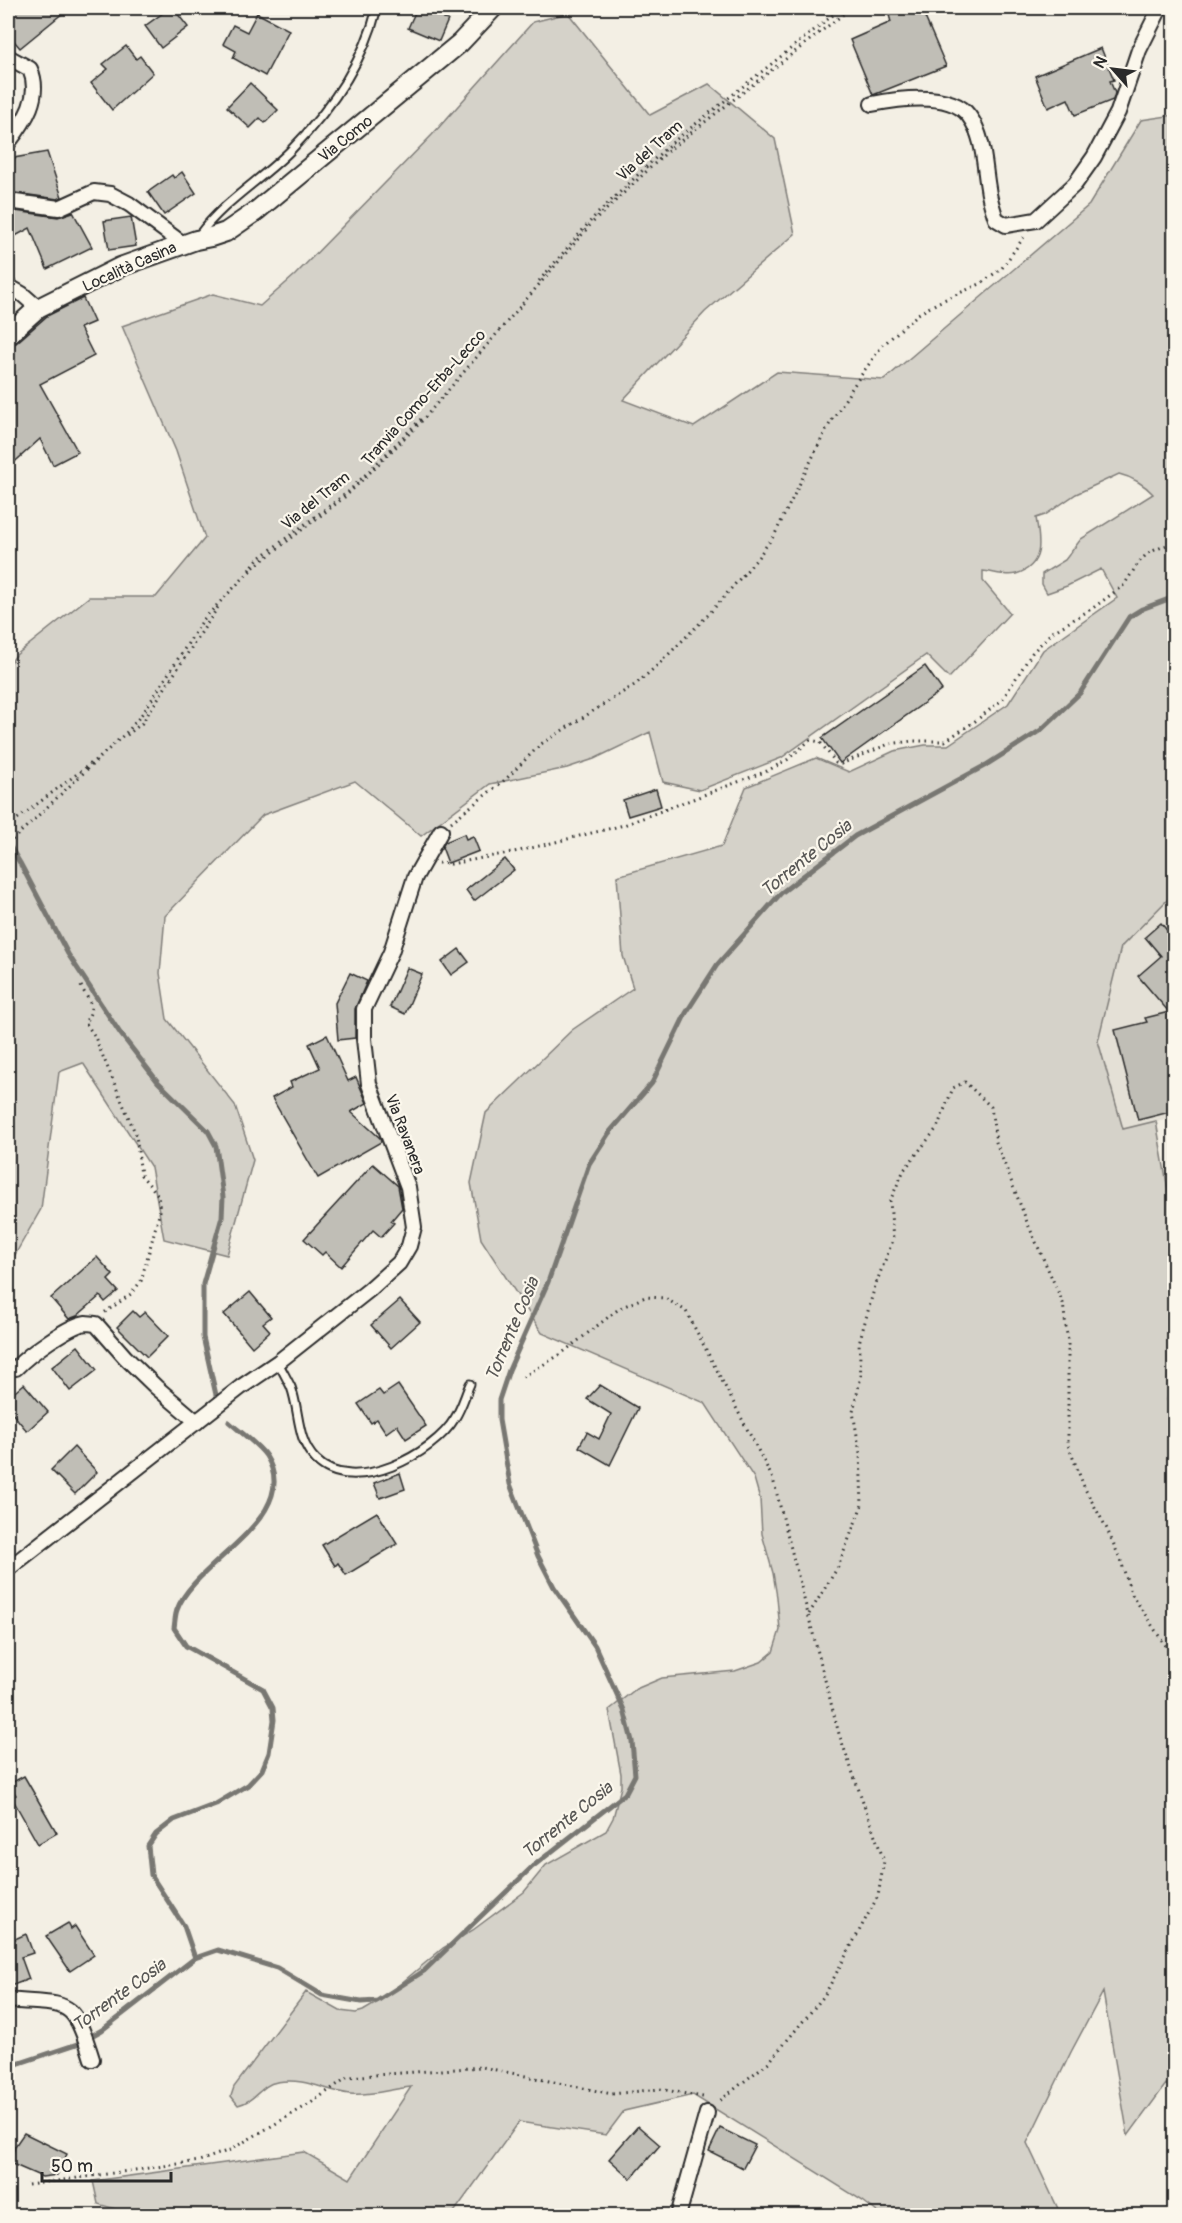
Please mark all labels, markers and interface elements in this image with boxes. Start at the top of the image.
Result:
north arrow [1083,39,1143,99]
text: N [1089,53,1112,72]
street label: Via Como [314,111,377,167]
street label: Via del Tram [612,116,687,186]
street label: Località Casina [79,237,179,297]
street label: Tranvia Como-Erba-Lecco [357,325,491,470]
street label: Via del Tram [277,467,354,534]
water label: Torrente Cosia [756,814,858,902]
street label: Via Ravanera [381,1091,430,1177]
water label: Torrente Cosia [480,1272,545,1384]
water label: Torrente Cosia [517,1776,619,1864]
water label: Torrente Cosia [68,1953,172,2037]
scale bar [42,2145,171,2183]
text: 50 m [51,2155,93,2178]

